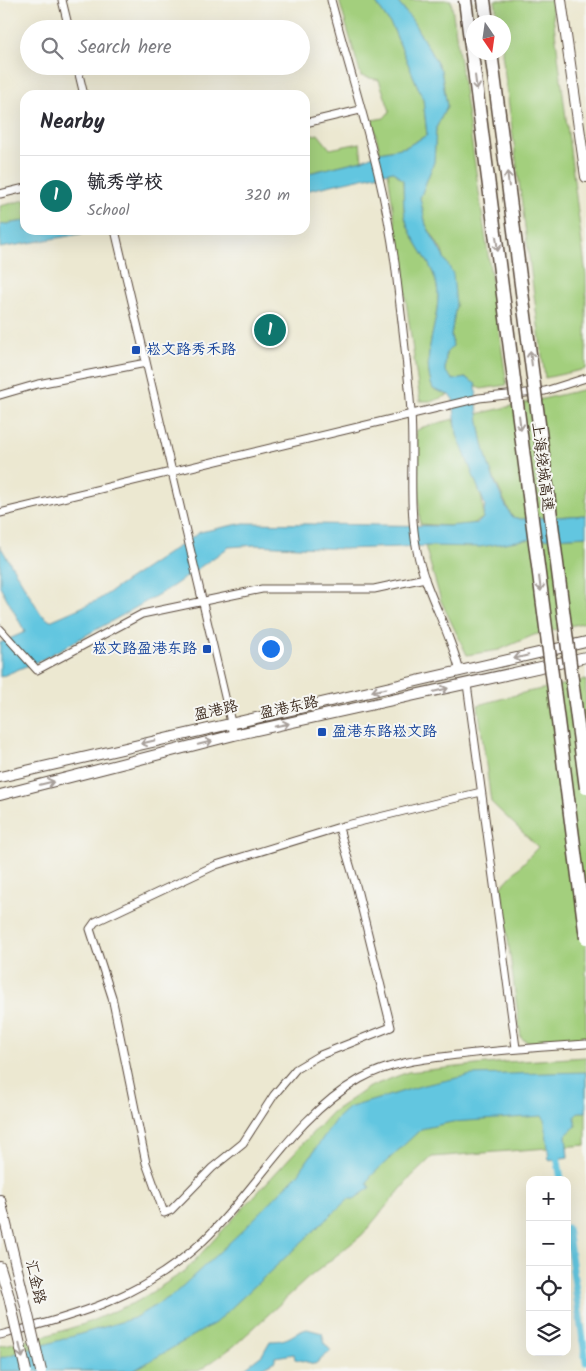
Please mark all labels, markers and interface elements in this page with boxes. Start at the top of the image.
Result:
north arrow [466,15,511,60]
search box [20,20,310,75]
text: Search here [78,33,172,63]
icon: search [38,34,66,62]
one-way arrow [471,75,481,91]
text: Nearby [40,106,105,139]
text: 毓秀学校 [87,168,163,198]
one-way arrow [502,171,512,187]
text: 1 [54,183,58,208]
text: 320 m [244,183,290,208]
text: School [87,198,130,223]
one-way arrow [492,236,502,252]
pin: 1 [254,311,286,349]
place label: 崧文路秀禾路 [146,338,236,362]
marker: 崧文路秀禾路 [130,344,142,356]
one-way arrow [525,350,535,366]
one-way arrow [515,414,525,430]
street label: 上海绕城高速 [525,421,559,513]
one-way arrow [536,576,546,592]
your location [258,636,284,662]
place label: 崧文路盈港东路 [92,637,197,661]
marker: 崧文路盈港东路 [201,643,213,655]
one-way arrow [514,653,530,662]
one-way arrow [432,685,448,694]
one-way arrow [371,686,387,695]
street label: 盈港东路 [257,690,321,726]
street label: 盈港路 [191,694,241,728]
one-way arrow [274,720,290,729]
place label: 盈港东路崧文路 [332,720,437,744]
marker: 盈港东路崧文路 [316,726,328,738]
one-way arrow [141,737,157,747]
one-way arrow [196,737,212,747]
one-way arrow [39,778,55,787]
map controls [526,1176,571,1356]
button: + [526,1176,571,1221]
button: − [526,1221,571,1266]
street label: 汇金路 [18,1257,52,1307]
button: locate [526,1266,571,1311]
button: layers [526,1311,571,1356]
one-way arrow [17,1343,26,1359]

